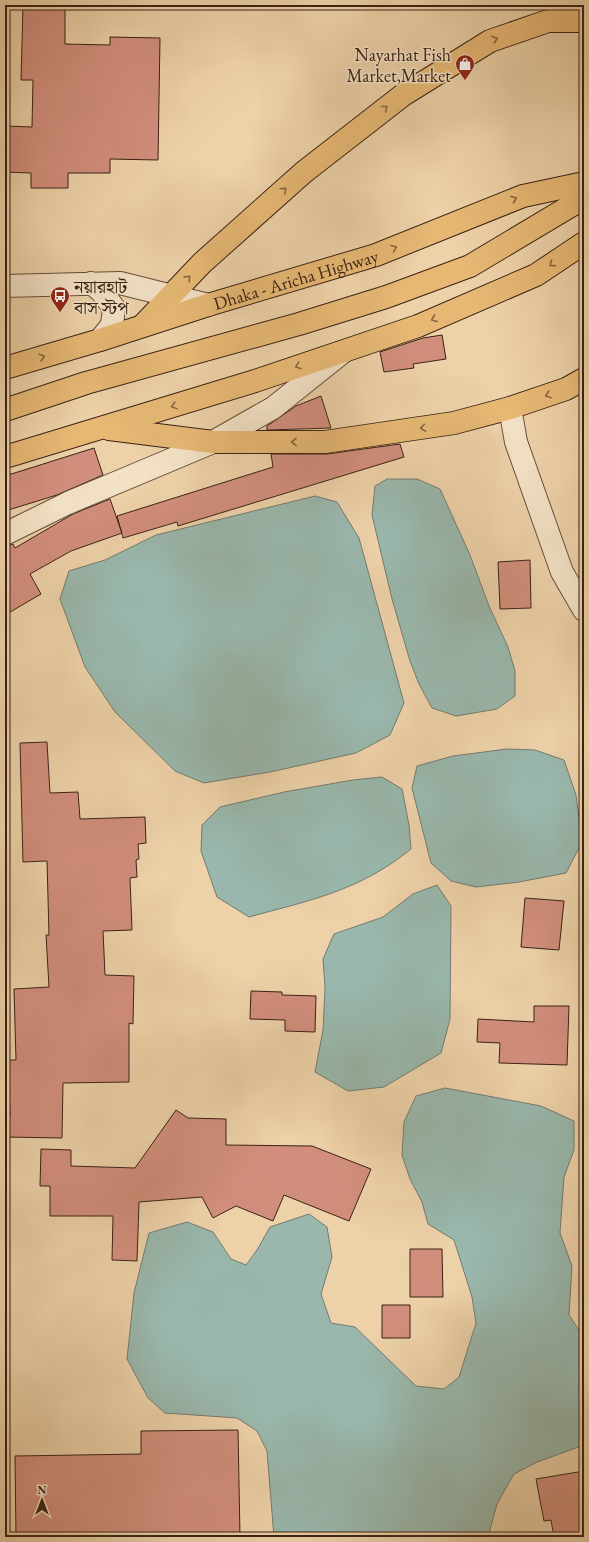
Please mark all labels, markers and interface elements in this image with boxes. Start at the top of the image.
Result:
one-way arrow [491,36,498,44]
place label: Nayarhat Fish Market,Market [347,43,451,87]
shop icon: Nayarhat Fish Market,Market [454,53,476,81]
one-way arrow [381,106,388,113]
one-way arrow [279,188,287,195]
one-way arrow [511,196,518,204]
street label: Dhaka - Aricha Highway [210,244,381,314]
one-way arrow [390,244,397,252]
one-way arrow [549,260,556,267]
place label: নয়ারহাট বাস স্টপ [73,275,129,319]
one-way arrow [183,275,191,283]
bus stop icon: নয়ারহাট বাস স্টপ [49,285,71,313]
one-way arrow [430,314,438,322]
one-way arrow [39,353,46,362]
one-way arrow [294,361,301,369]
one-way arrow [545,390,552,399]
one-way arrow [171,401,178,410]
one-way arrow [420,423,426,432]
one-way arrow [291,438,297,446]
north arrow [22,1480,62,1520]
text: N [38,1483,47,1497]

